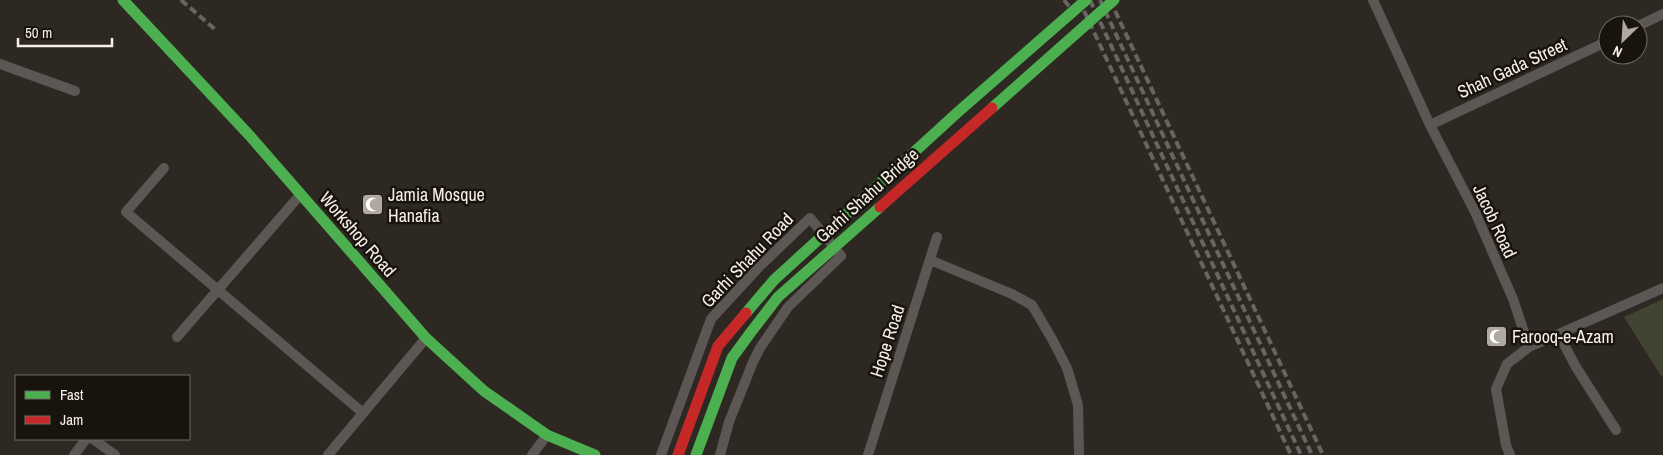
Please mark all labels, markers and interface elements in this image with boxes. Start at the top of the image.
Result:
scale bar [18,15,111,47]
north arrow [1598,15,1648,65]
text: 50 m [25,22,52,43]
street label: Shah Gada Street [1453,32,1571,104]
text: N [1610,42,1625,62]
street label: Garhi Shahu Bridge [810,142,924,248]
street label: Jacob Road [1467,180,1523,262]
place label: Jamia Mosque Hanafia [388,182,485,228]
street label: Workshop Road [314,186,402,282]
mosque icon: Jamia Mosque Hanafia [360,192,384,216]
street label: Garhi Shahu Road [695,207,799,313]
street label: Hope Road [864,302,910,380]
mosque icon: Farooq-e-Azam [1484,324,1508,348]
place label: Farooq-e-Azam [1512,324,1614,349]
legend [15,375,190,440]
text: Fast [60,384,84,405]
text: Jam [60,409,83,430]

